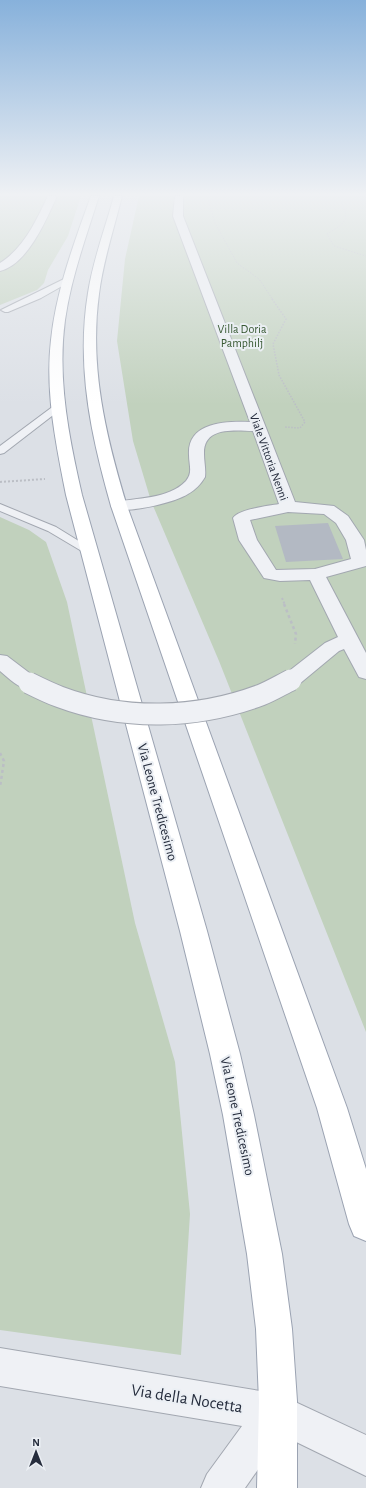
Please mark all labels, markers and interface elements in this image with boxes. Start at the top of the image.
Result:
park label: Villa Doria Pamphilj [218,323,267,350]
street label: Viale Vittoria Nenni [248,412,290,502]
street label: Via Leone Tredicesimo [135,742,179,863]
street label: Via Leone Tredicesimo [218,1056,256,1177]
street label: Via della Nocetta [130,1381,244,1416]
north arrow [16,1432,56,1472]
text: N [32,1437,40,1448]

